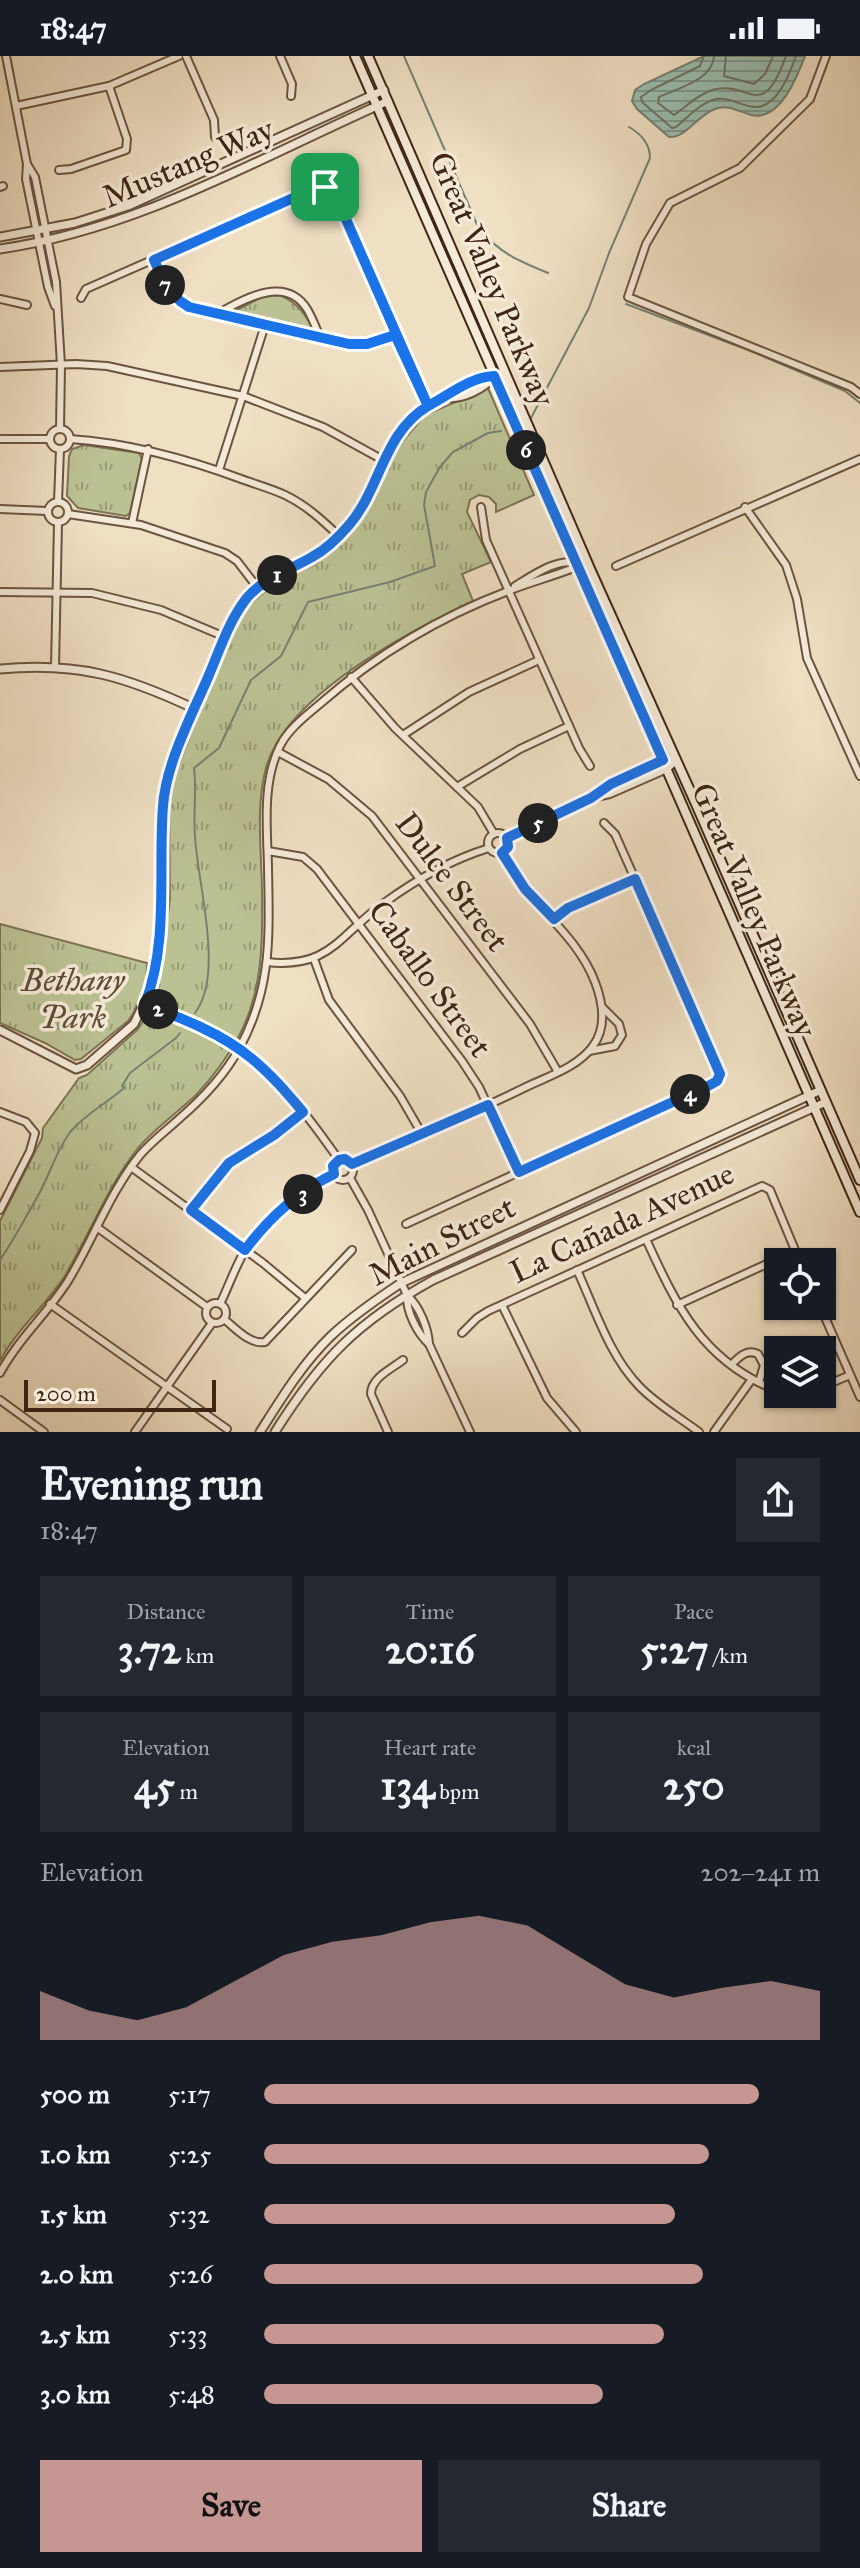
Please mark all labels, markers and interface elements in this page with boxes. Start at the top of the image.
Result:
text: 18:47 [40,10,107,46]
street label: Mustang Way [96,109,280,217]
street label: Great Valley Parkway [421,146,564,413]
pin [291,153,359,221]
icon: arrive [303,165,347,209]
pin: 7 [145,265,185,305]
text: 7 [159,271,171,298]
pin: 6 [506,430,546,470]
text: 6 [520,436,532,463]
pin: 1 [257,555,297,595]
text: 1 [273,561,281,588]
street label: Great Valley Parkway [683,777,826,1044]
pin: 5 [518,803,558,843]
street label: Dulce Street [387,805,517,959]
text: 5 [533,809,543,836]
street label: Caballo Street [360,893,500,1065]
park label: Bethany Park [20,961,125,1037]
pin: 2 [138,989,178,1029]
text: 2 [153,995,163,1022]
pin: 4 [670,1074,710,1114]
text: 4 [684,1080,696,1107]
street label: La Cañada Avenue [504,1154,740,1292]
pin: 3 [283,1174,323,1214]
text: 3 [299,1180,307,1207]
street label: Main Street [362,1188,522,1294]
map controls [764,1248,836,1408]
button: locate [764,1248,836,1320]
button: layers [764,1336,836,1408]
scale bar [24,1376,216,1412]
text: 200 m [36,1380,96,1407]
text: Evening run [40,1457,263,1511]
button: share [736,1458,820,1542]
text: 18:47 [40,1514,98,1546]
text: Distance [127,1598,205,1625]
text: Time [406,1598,454,1625]
text: Pace [674,1598,714,1625]
text: 3.72 [118,1625,181,1674]
text: 20:16 [385,1625,475,1674]
text: 5:27 [640,1625,709,1674]
text: km [181,1642,214,1669]
text: /km [709,1642,748,1669]
text: Elevation [122,1734,210,1761]
text: Heart rate [384,1734,476,1761]
text: kcal [677,1734,711,1761]
text: 45 [134,1761,175,1810]
text: 134 [381,1761,435,1810]
text: 250 [663,1761,725,1810]
text: m [175,1778,198,1805]
text: bpm [435,1778,479,1805]
text: Elevation [40,1856,143,1888]
text: 202–241 m [701,1856,820,1888]
text: 500 m [40,2078,110,2110]
text: 5:17 [168,2078,211,2110]
text: 1.0 km [40,2138,110,2170]
text: 5:25 [168,2138,211,2170]
text: 1.5 km [40,2198,107,2230]
text: 5:32 [168,2198,210,2230]
text: 2.0 km [40,2258,113,2290]
text: 5:26 [168,2258,213,2290]
text: 2.5 km [40,2318,110,2350]
text: 5:33 [168,2318,207,2350]
text: 3.0 km [40,2378,110,2410]
text: 5:48 [168,2378,215,2410]
button: Save [40,2460,422,2552]
button: Share [438,2460,820,2552]

